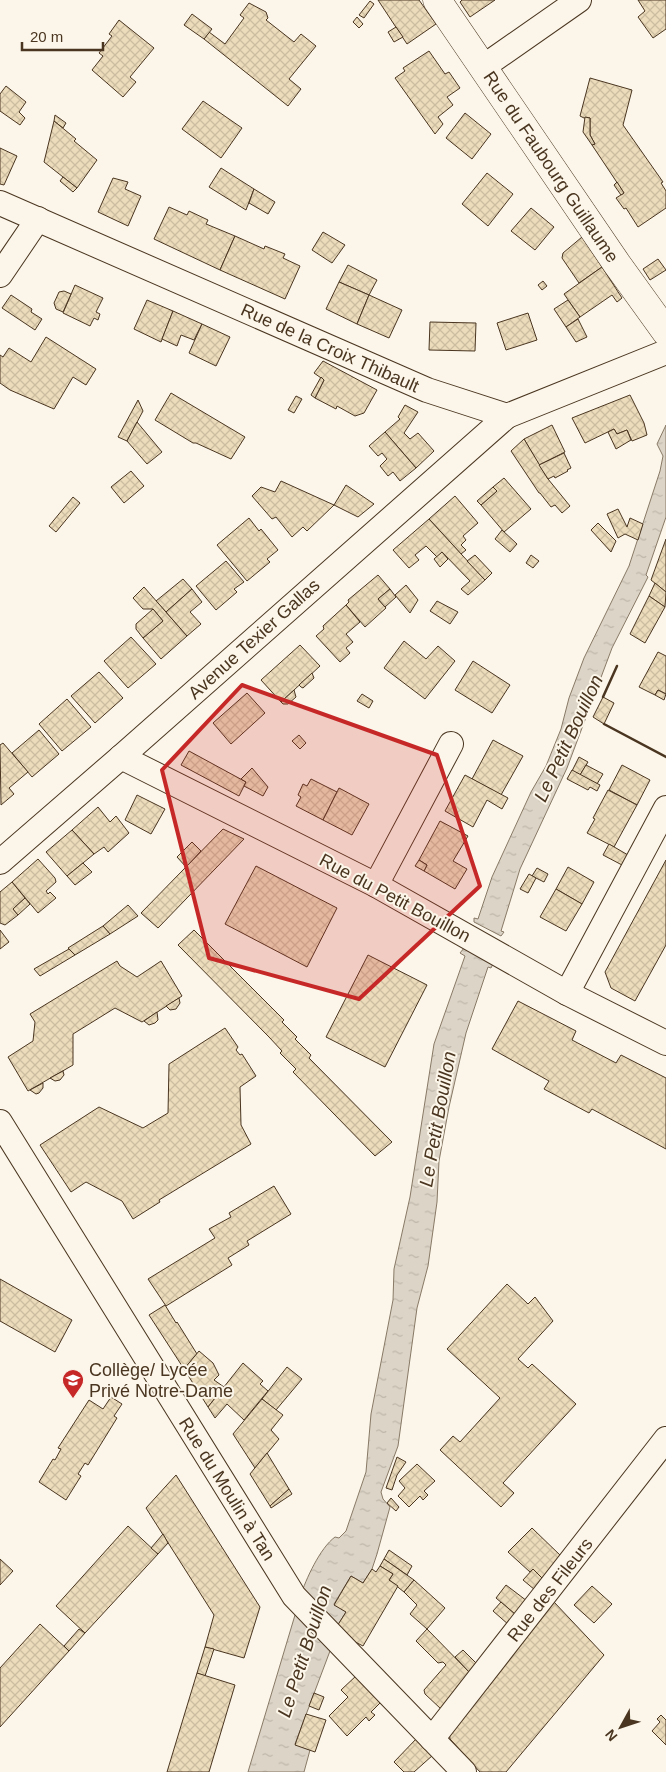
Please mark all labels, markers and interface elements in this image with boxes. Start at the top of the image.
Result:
scale bar [22,20,104,52]
text: 20 m [30,28,63,45]
street label: Rue du Faubourg Guillaume [479,68,623,266]
street label: Rue de la Croix Thibault [238,300,422,396]
street label: Avenue Texier Gallas [184,575,324,703]
water label: Le Petit Bouillon [530,672,607,805]
street label: Rue du Petit Bouillon [316,850,474,946]
water label: Le Petit Bouillon [415,1050,460,1189]
place label: Collège/ Lycée Privé Notre-Dame [89,1360,233,1401]
school or university icon: Collège/ Lycée Privé Notre-Dame [61,1368,85,1399]
street label: Rue du Moulin à Tan [175,1414,279,1564]
street label: Rue des Fileurs [503,1534,597,1646]
water label: Le Petit Bouillon [273,1583,336,1720]
north arrow [596,1702,646,1752]
text: N [602,1726,620,1744]

